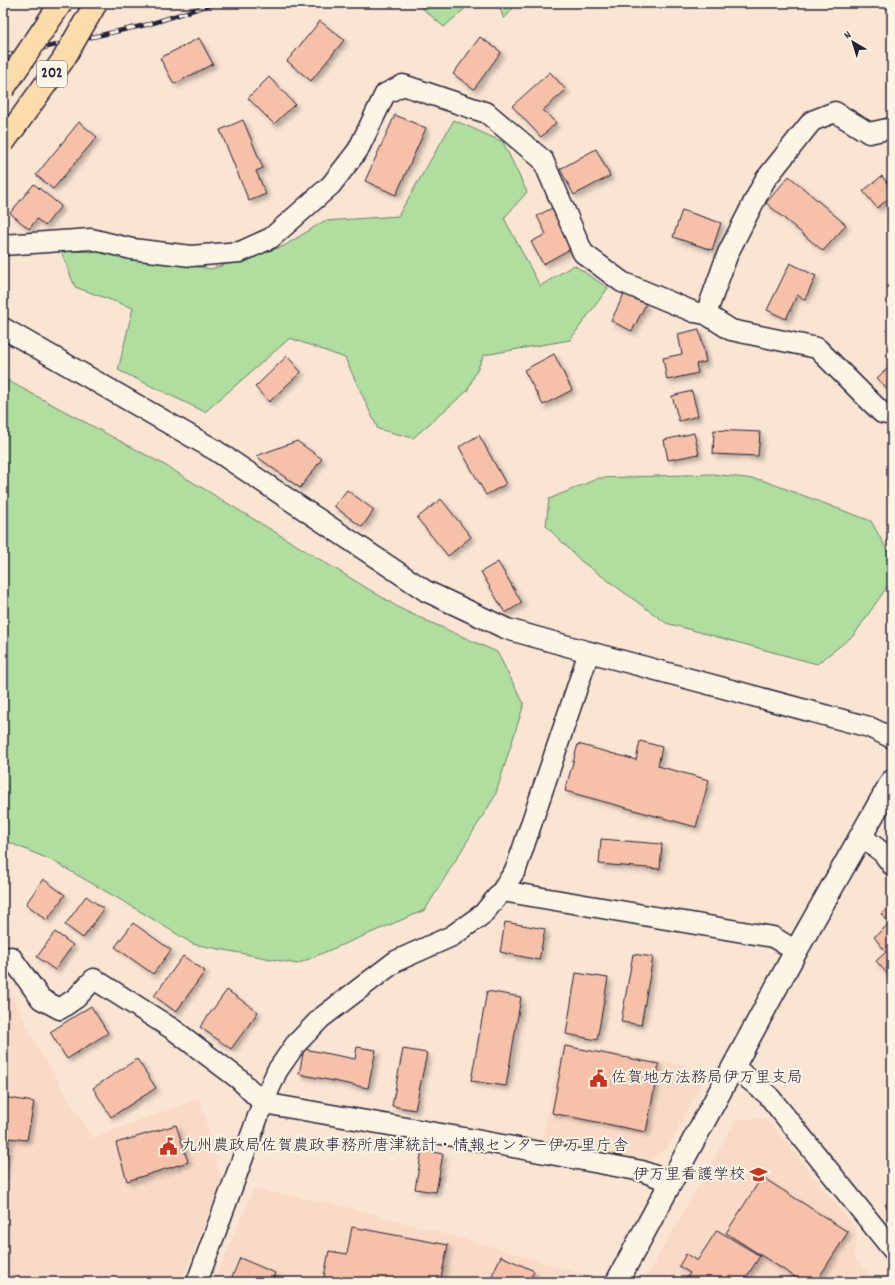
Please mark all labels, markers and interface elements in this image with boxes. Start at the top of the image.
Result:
north arrow [833,22,873,62]
text: N [841,27,856,44]
road number: 202 [37,61,67,87]
place label: 佐賀地方法務局伊万里支局 [611,1067,803,1090]
public building icon: 佐賀地方法務局伊万里支局 [588,1068,608,1088]
place label: 九州農政局佐賀農政事務所唐津統計・情報センター伊万里庁舎 [181,1135,628,1158]
public building icon: 九州農政局佐賀農政事務所唐津統計・情報センター伊万里庁舎 [158,1136,178,1156]
place label: 伊万里看護学校 [633,1164,745,1187]
school or university icon: 伊万里看護学校 [748,1165,768,1185]

